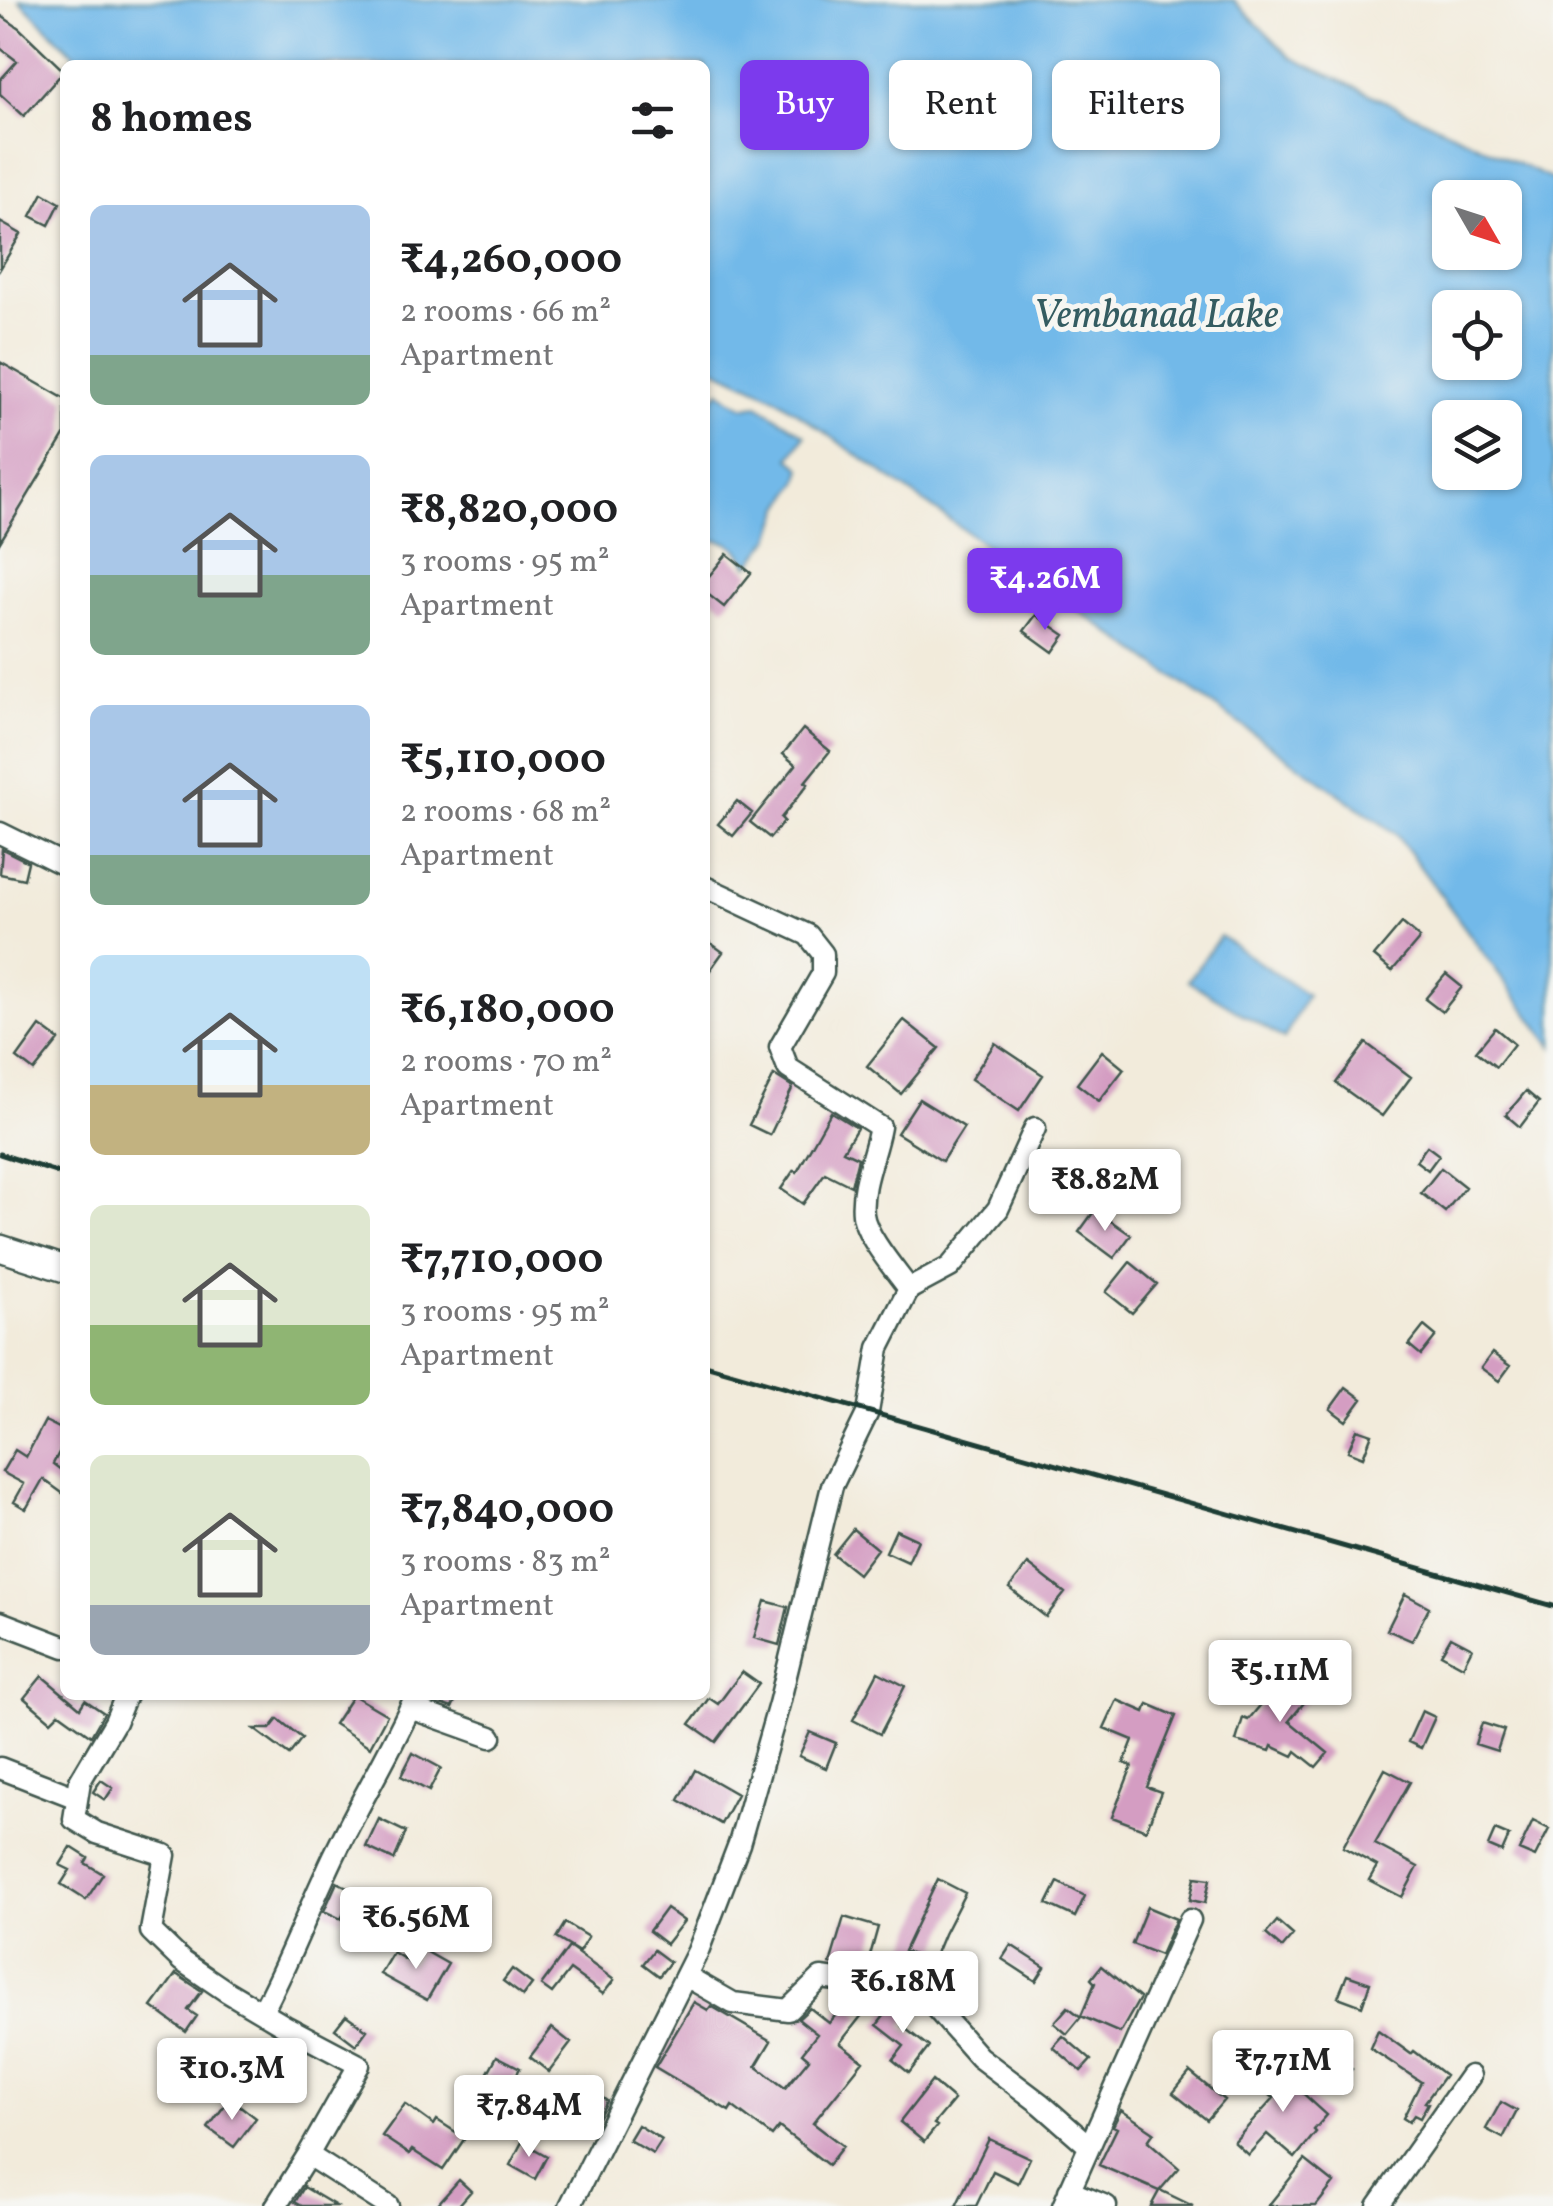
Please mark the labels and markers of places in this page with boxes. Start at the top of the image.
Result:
pin: ₹4.26M [964,548,1126,633]
pin: ₹8.82M [1024,1149,1186,1234]
pin: ₹5.11M [1199,1640,1361,1725]
pin: ₹6.56M [335,1887,497,1972]
pin: ₹6.18M [822,1951,984,2036]
pin: ₹7.71M [1202,2030,1364,2115]
pin: ₹10.3M [151,2038,313,2123]
pin: ₹7.84M [448,2075,610,2160]

